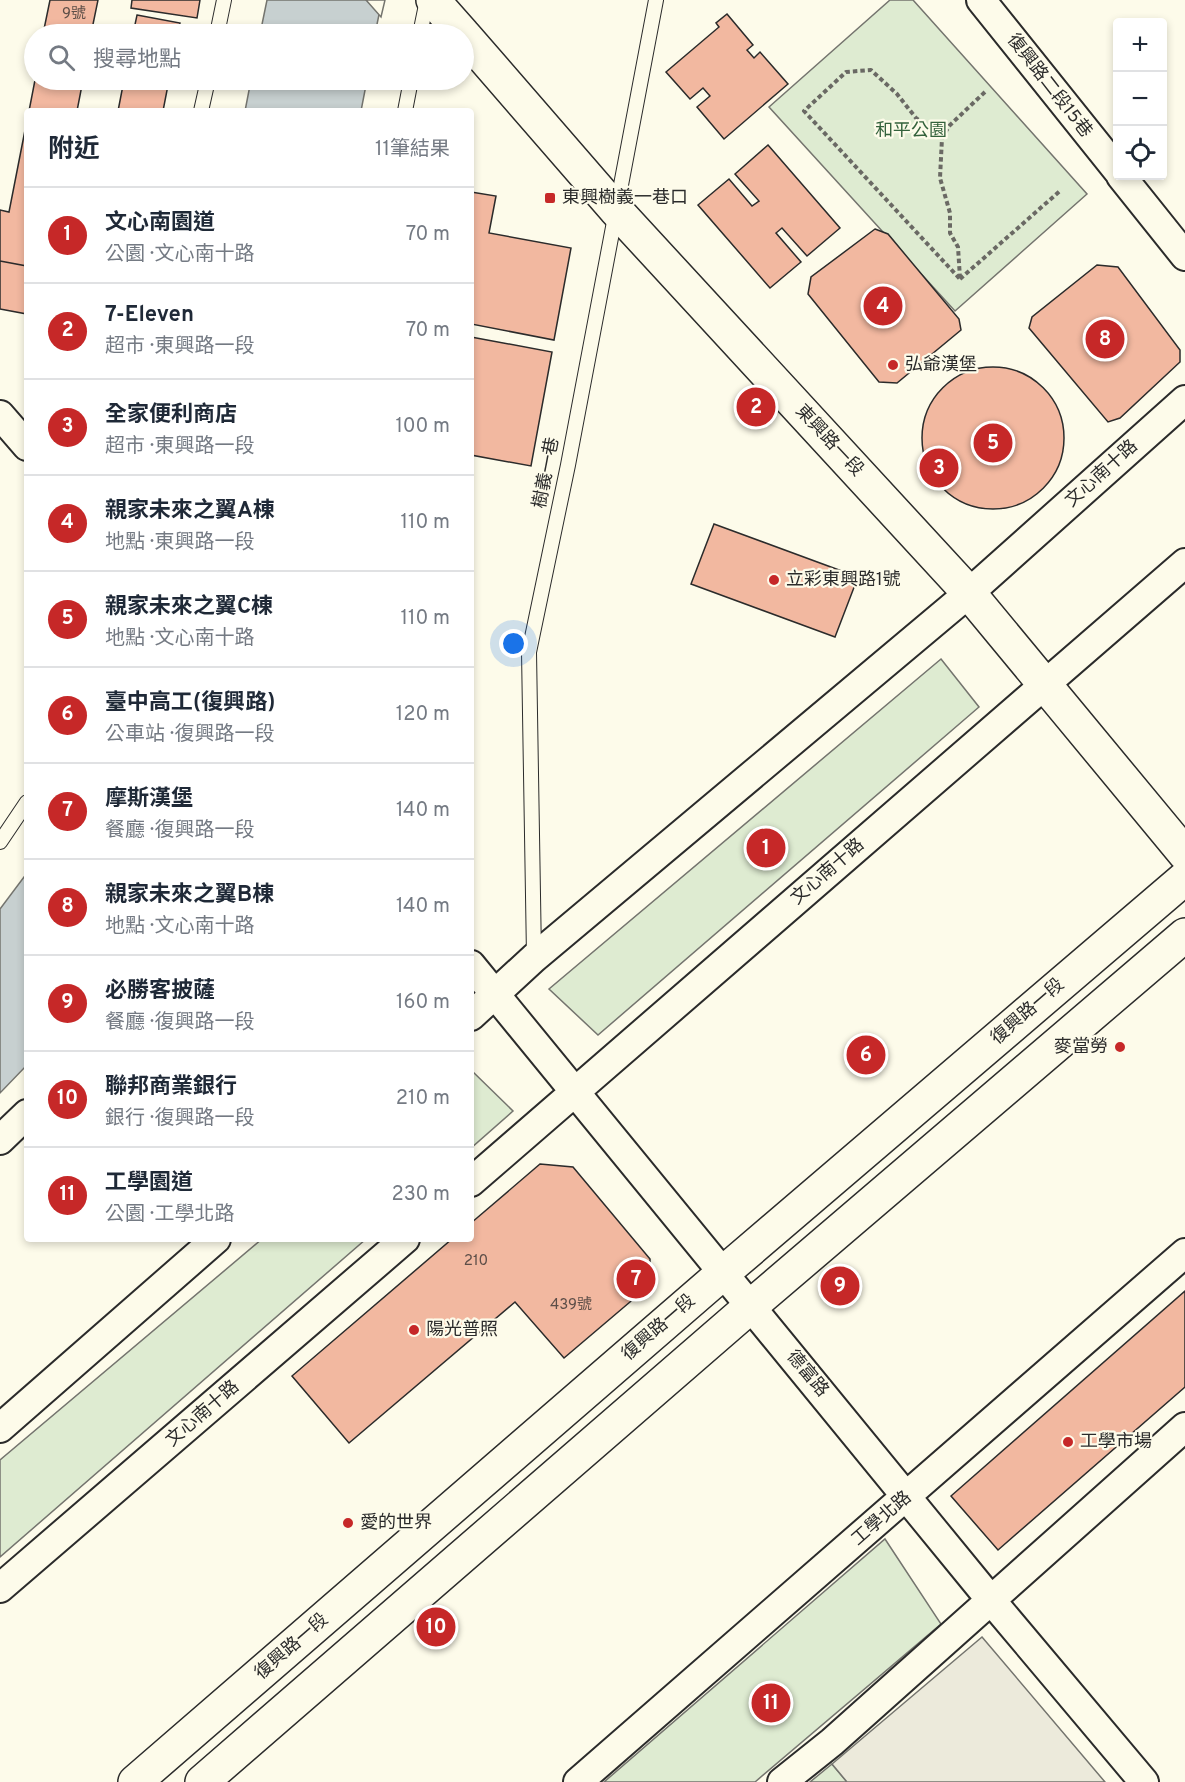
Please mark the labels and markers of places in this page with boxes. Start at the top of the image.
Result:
place label: 東興樹義一巷口 [562,187,688,210]
marker: 東興樹義一巷口 [543,191,557,205]
pin: 4 [864,284,902,328]
pin: 8 [1086,316,1124,362]
place label: 弘爺漢堡 [905,354,977,377]
marker: 弘爺漢堡 [886,358,900,372]
pin: 2 [736,384,776,430]
pin: 5 [974,420,1012,466]
pin: 3 [920,446,958,490]
place label: 立彩東興路1號 [786,569,901,592]
marker: 立彩東興路1號 [767,573,781,587]
pin: 1 [746,826,786,870]
pin: 6 [846,1032,886,1078]
place label: 麥當勞 [1054,1036,1108,1059]
marker: 麥當勞 [1113,1040,1127,1054]
pin: 7 [616,1256,656,1302]
pin: 9 [820,1264,860,1308]
place label: 陽光普照 [426,1319,498,1342]
marker: 陽光普照 [407,1323,421,1337]
place label: 工學市場 [1080,1431,1152,1454]
marker: 工學市場 [1061,1435,1075,1449]
place label: 愛的世界 [360,1512,432,1535]
marker: 愛的世界 [341,1516,355,1530]
pin: 10 [416,1604,456,1650]
pin: 11 [752,1680,790,1726]

